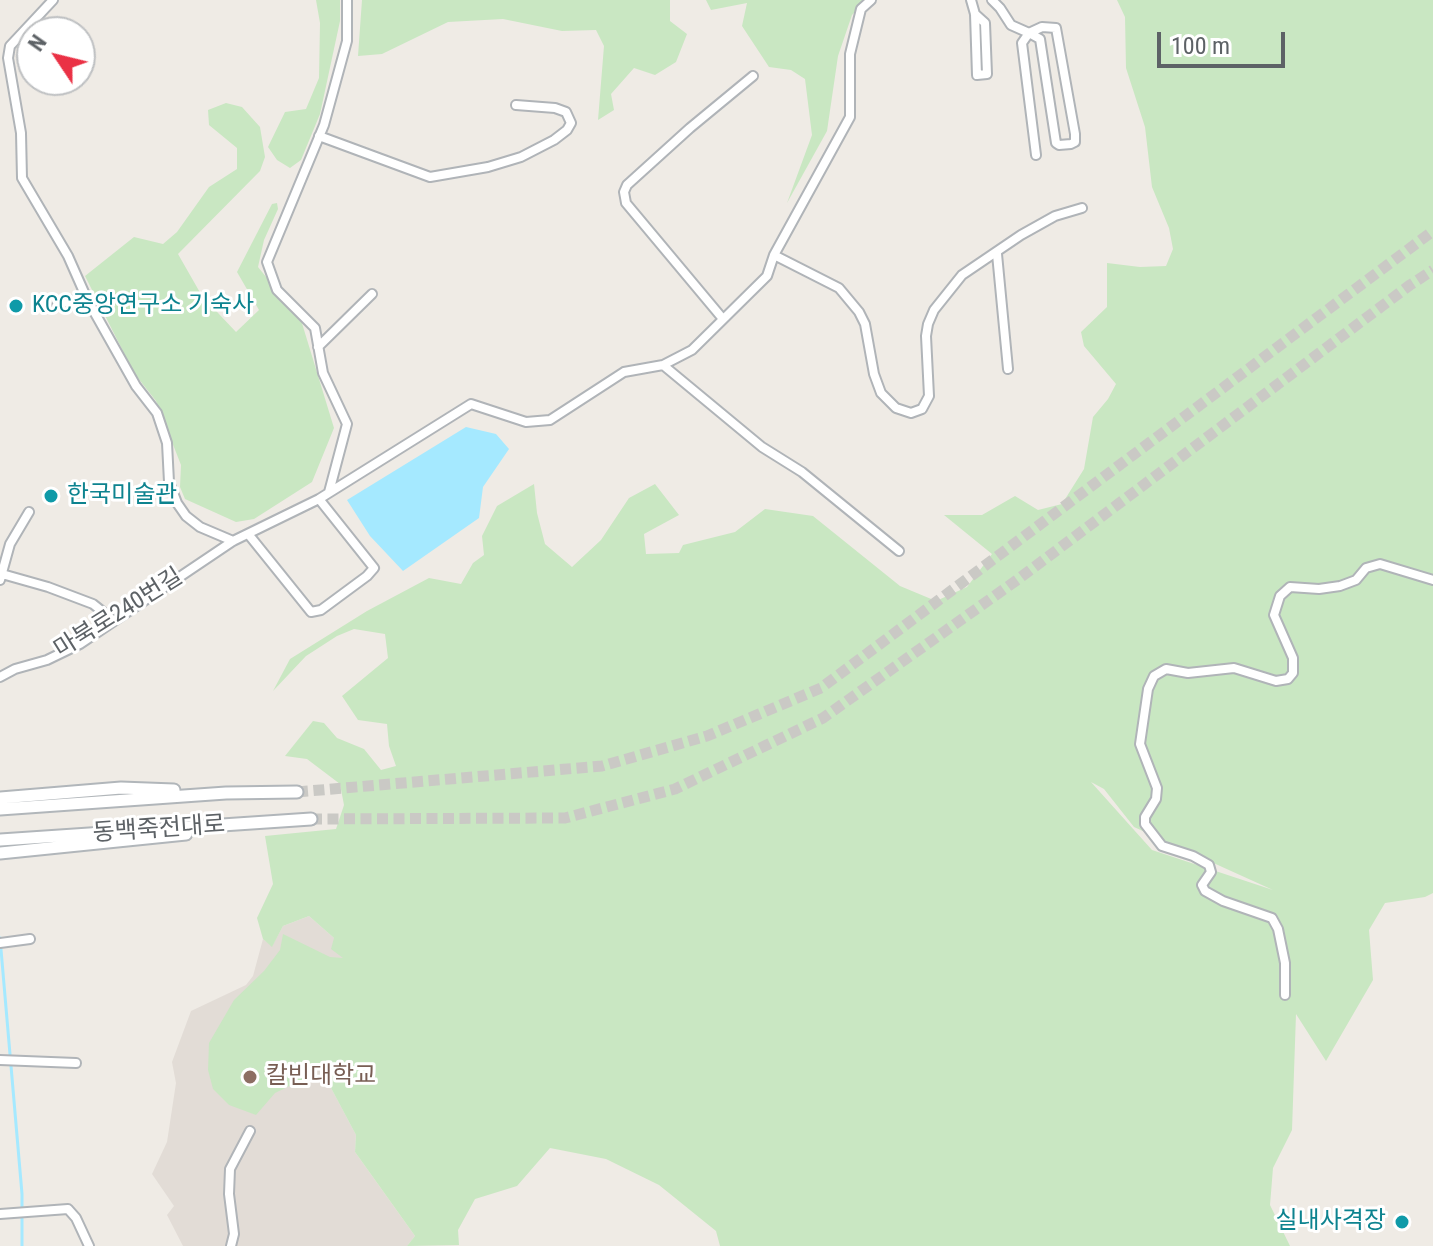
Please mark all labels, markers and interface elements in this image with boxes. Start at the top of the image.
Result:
north arrow [16,16,96,96]
scale bar [1161,16,1289,66]
text: N [23,30,52,56]
text: 100 m [1171,32,1230,60]
place label: KCC중앙연구소 기숙사 [32,292,254,320]
marker: KCC중앙연구소 기숙사 [7,297,25,315]
place label: 한국미술관 [67,482,177,510]
marker: 한국미술관 [42,487,60,505]
street label: 마북로240번길 [49,563,189,665]
street label: 동백죽전대로 [92,811,226,849]
place label: 칼빈대학교 [266,1063,376,1091]
marker: 칼빈대학교 [241,1068,259,1086]
place label: 실내사격장 [1276,1208,1386,1236]
marker: 실내사격장 [1393,1213,1411,1231]

